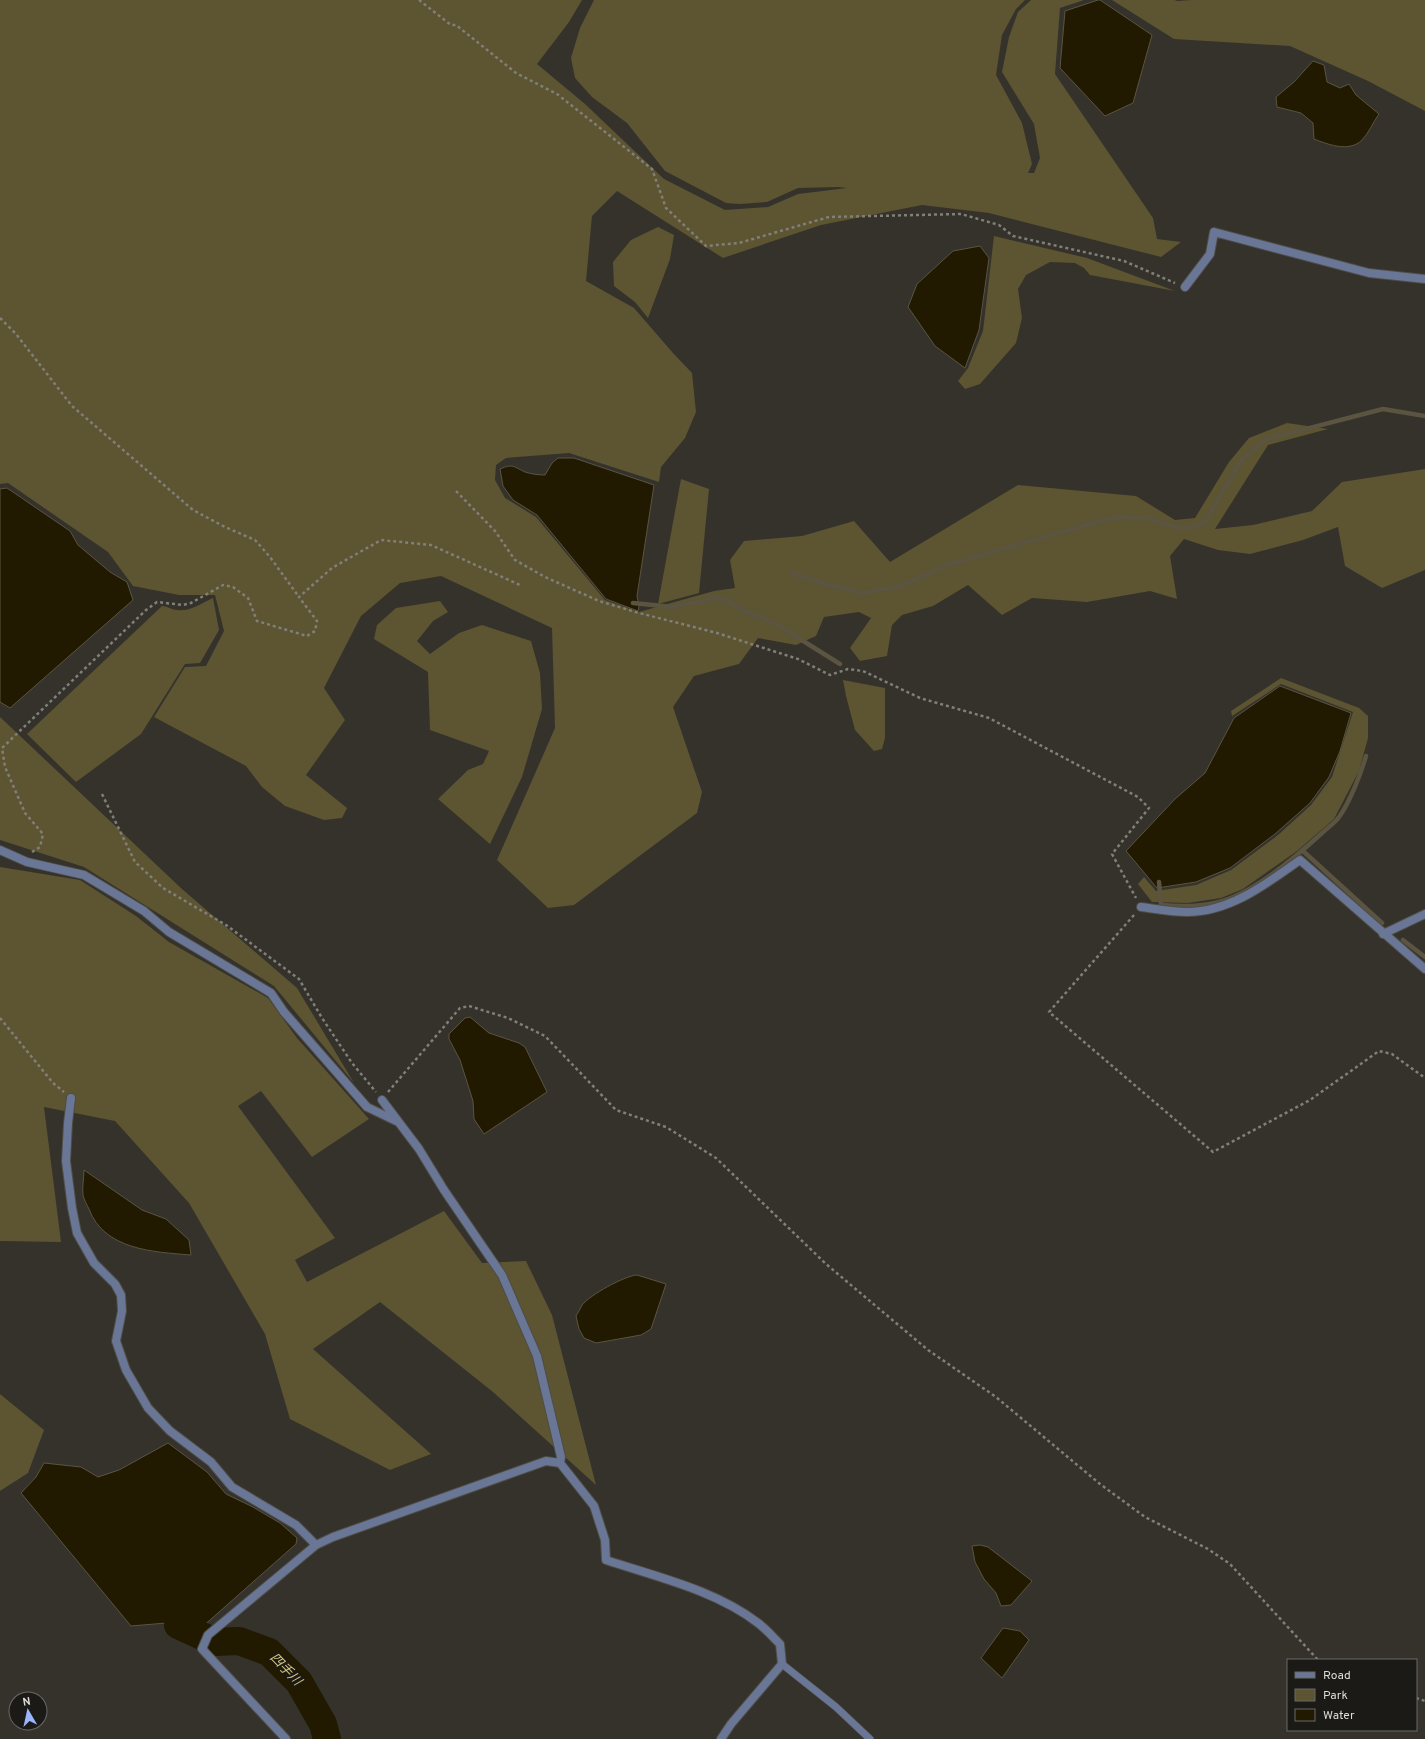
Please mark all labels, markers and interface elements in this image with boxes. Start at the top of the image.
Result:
water label: 四手川 [266,1650,306,1691]
legend [1287,1659,1417,1731]
text: Road [1323,1668,1351,1684]
text: Park [1323,1688,1348,1704]
north arrow [8,1691,48,1731]
text: N [22,1695,32,1710]
text: Water [1323,1708,1355,1724]

